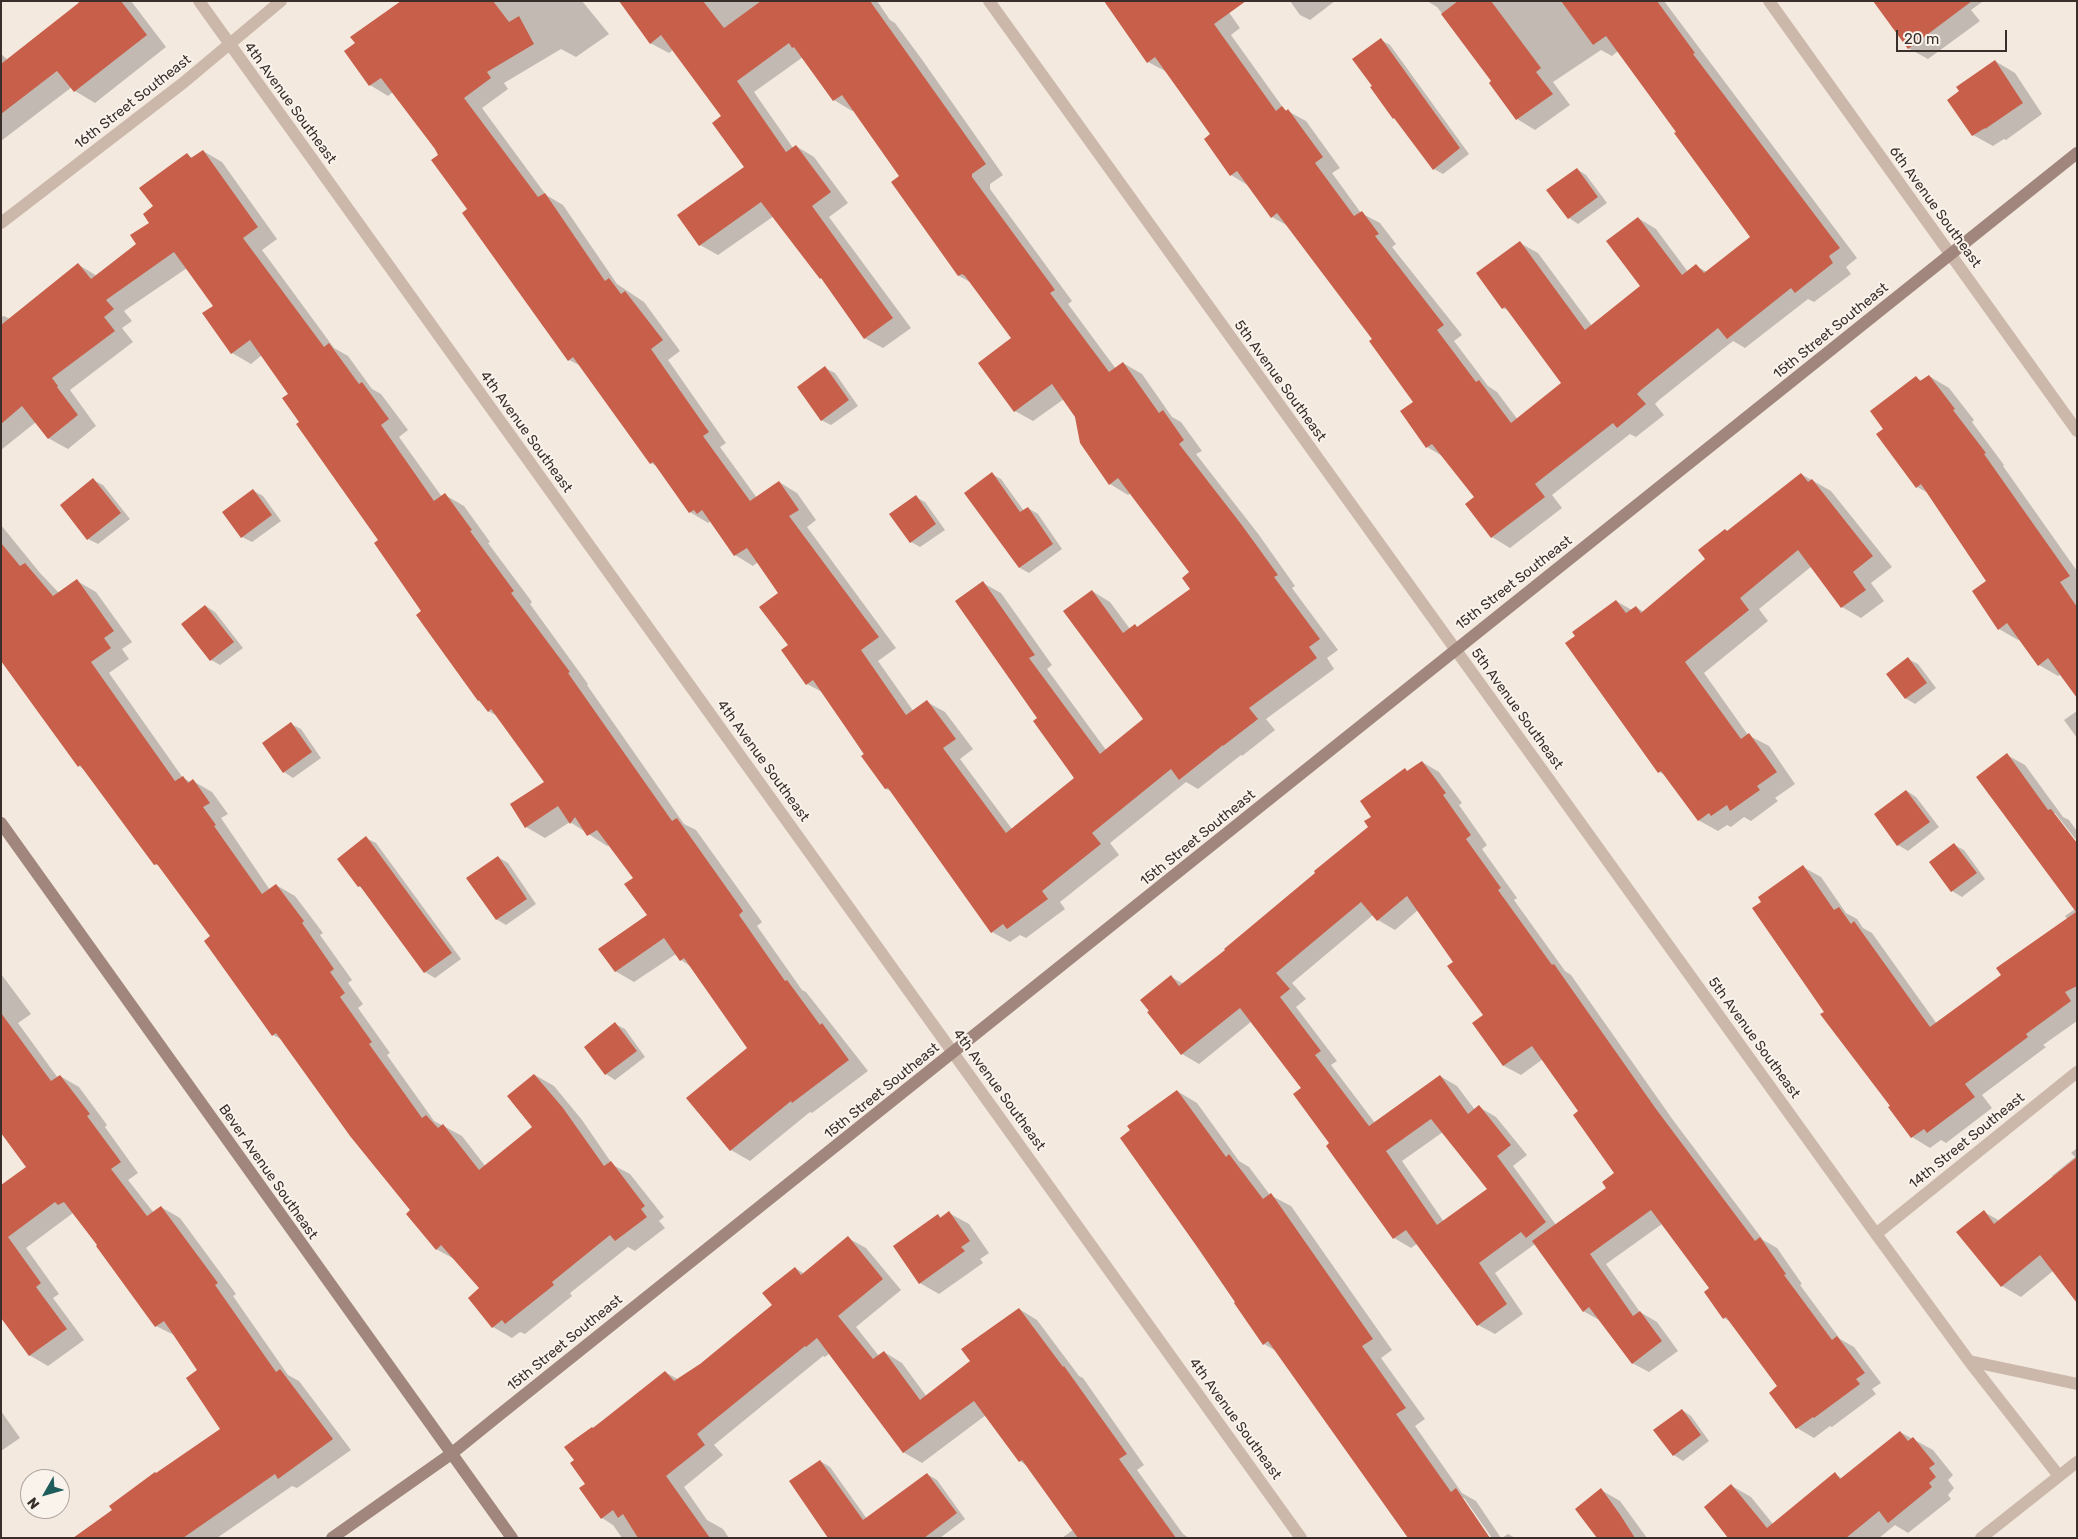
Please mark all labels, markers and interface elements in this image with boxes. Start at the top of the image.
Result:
scale bar [1898,20,2009,52]
text: 20 m [1904,30,1939,48]
street label: 4th Avenue Southeast [240,39,340,167]
street label: 16th Street Southeast [71,51,195,153]
street label: 6th Avenue Southeast [1885,143,1985,271]
street label: 15th Street Southeast [1770,279,1892,383]
street label: 5th Avenue Southeast [1230,317,1330,445]
street label: 4th Avenue Southeast [476,368,576,496]
street label: 15th Street Southeast [1452,532,1576,634]
street label: 5th Avenue Southeast [1467,645,1567,773]
street label: 4th Avenue Southeast [713,697,813,825]
street label: 15th Street Southeast [1137,786,1259,890]
street label: 5th Avenue Southeast [1704,974,1804,1102]
street label: 4th Avenue Southeast [949,1026,1049,1154]
street label: 15th Street Southeast [821,1039,943,1143]
street label: 14th Street Southeast [1906,1089,2028,1193]
street label: Bever Avenue Southeast [215,1101,321,1243]
street label: 15th Street Southeast [504,1291,626,1395]
street label: 4th Avenue Southeast [1185,1355,1285,1483]
north arrow [20,1469,70,1519]
text: N [24,1494,43,1512]

